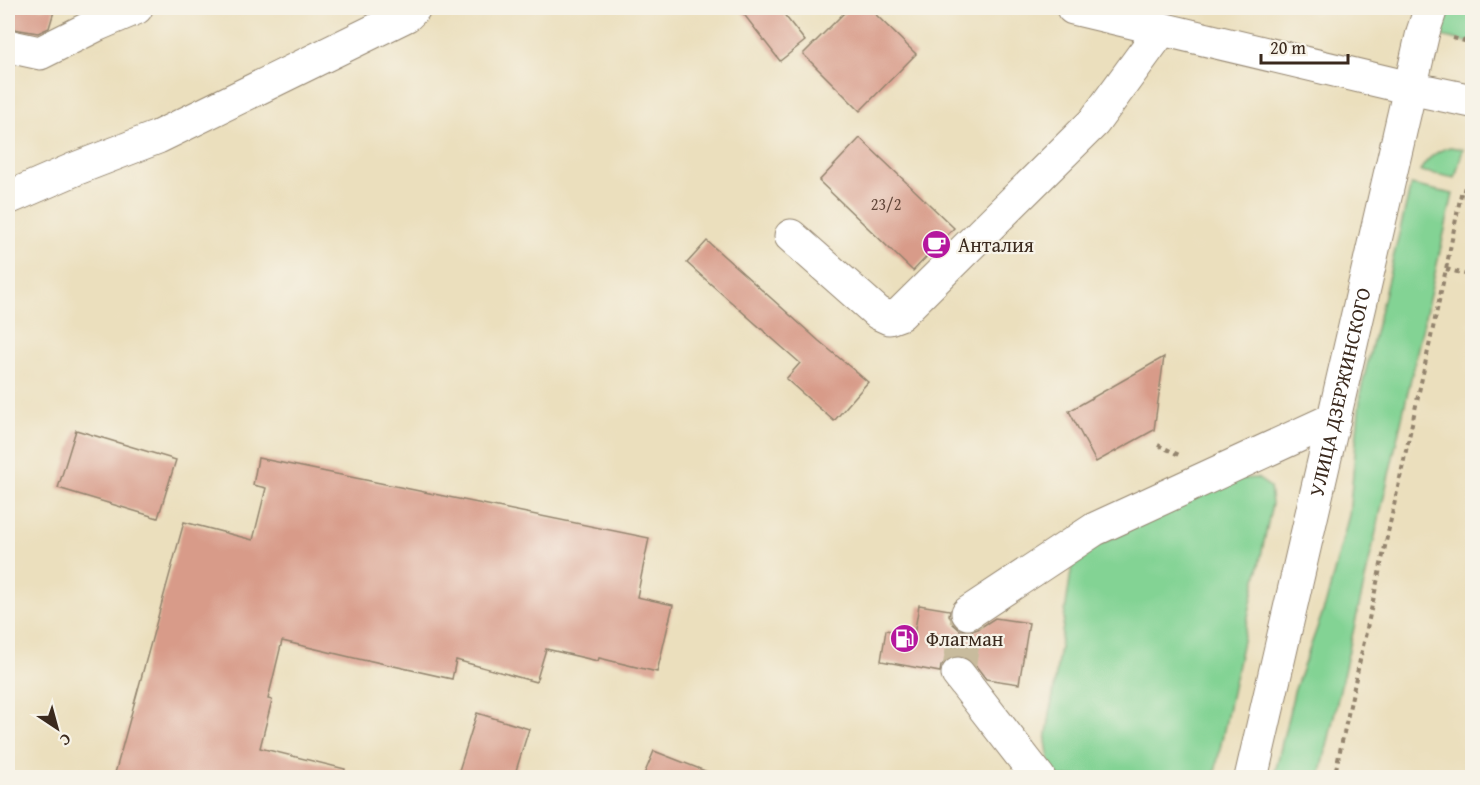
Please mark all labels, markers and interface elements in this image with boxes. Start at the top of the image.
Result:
scale bar [1261,27,1348,65]
text: 20 m [1270,34,1306,61]
house number: 23/2 [871,192,901,216]
cafe icon: Анталия [921,229,953,261]
place label: Анталия [958,230,1034,259]
street label: УЛИЦА ДЗЕРЖИНСКОГО [1301,285,1378,499]
fuel station icon: Флагман [889,623,921,655]
place label: Флагман [926,624,1004,653]
north arrow [27,698,87,758]
text: С [55,728,77,753]

